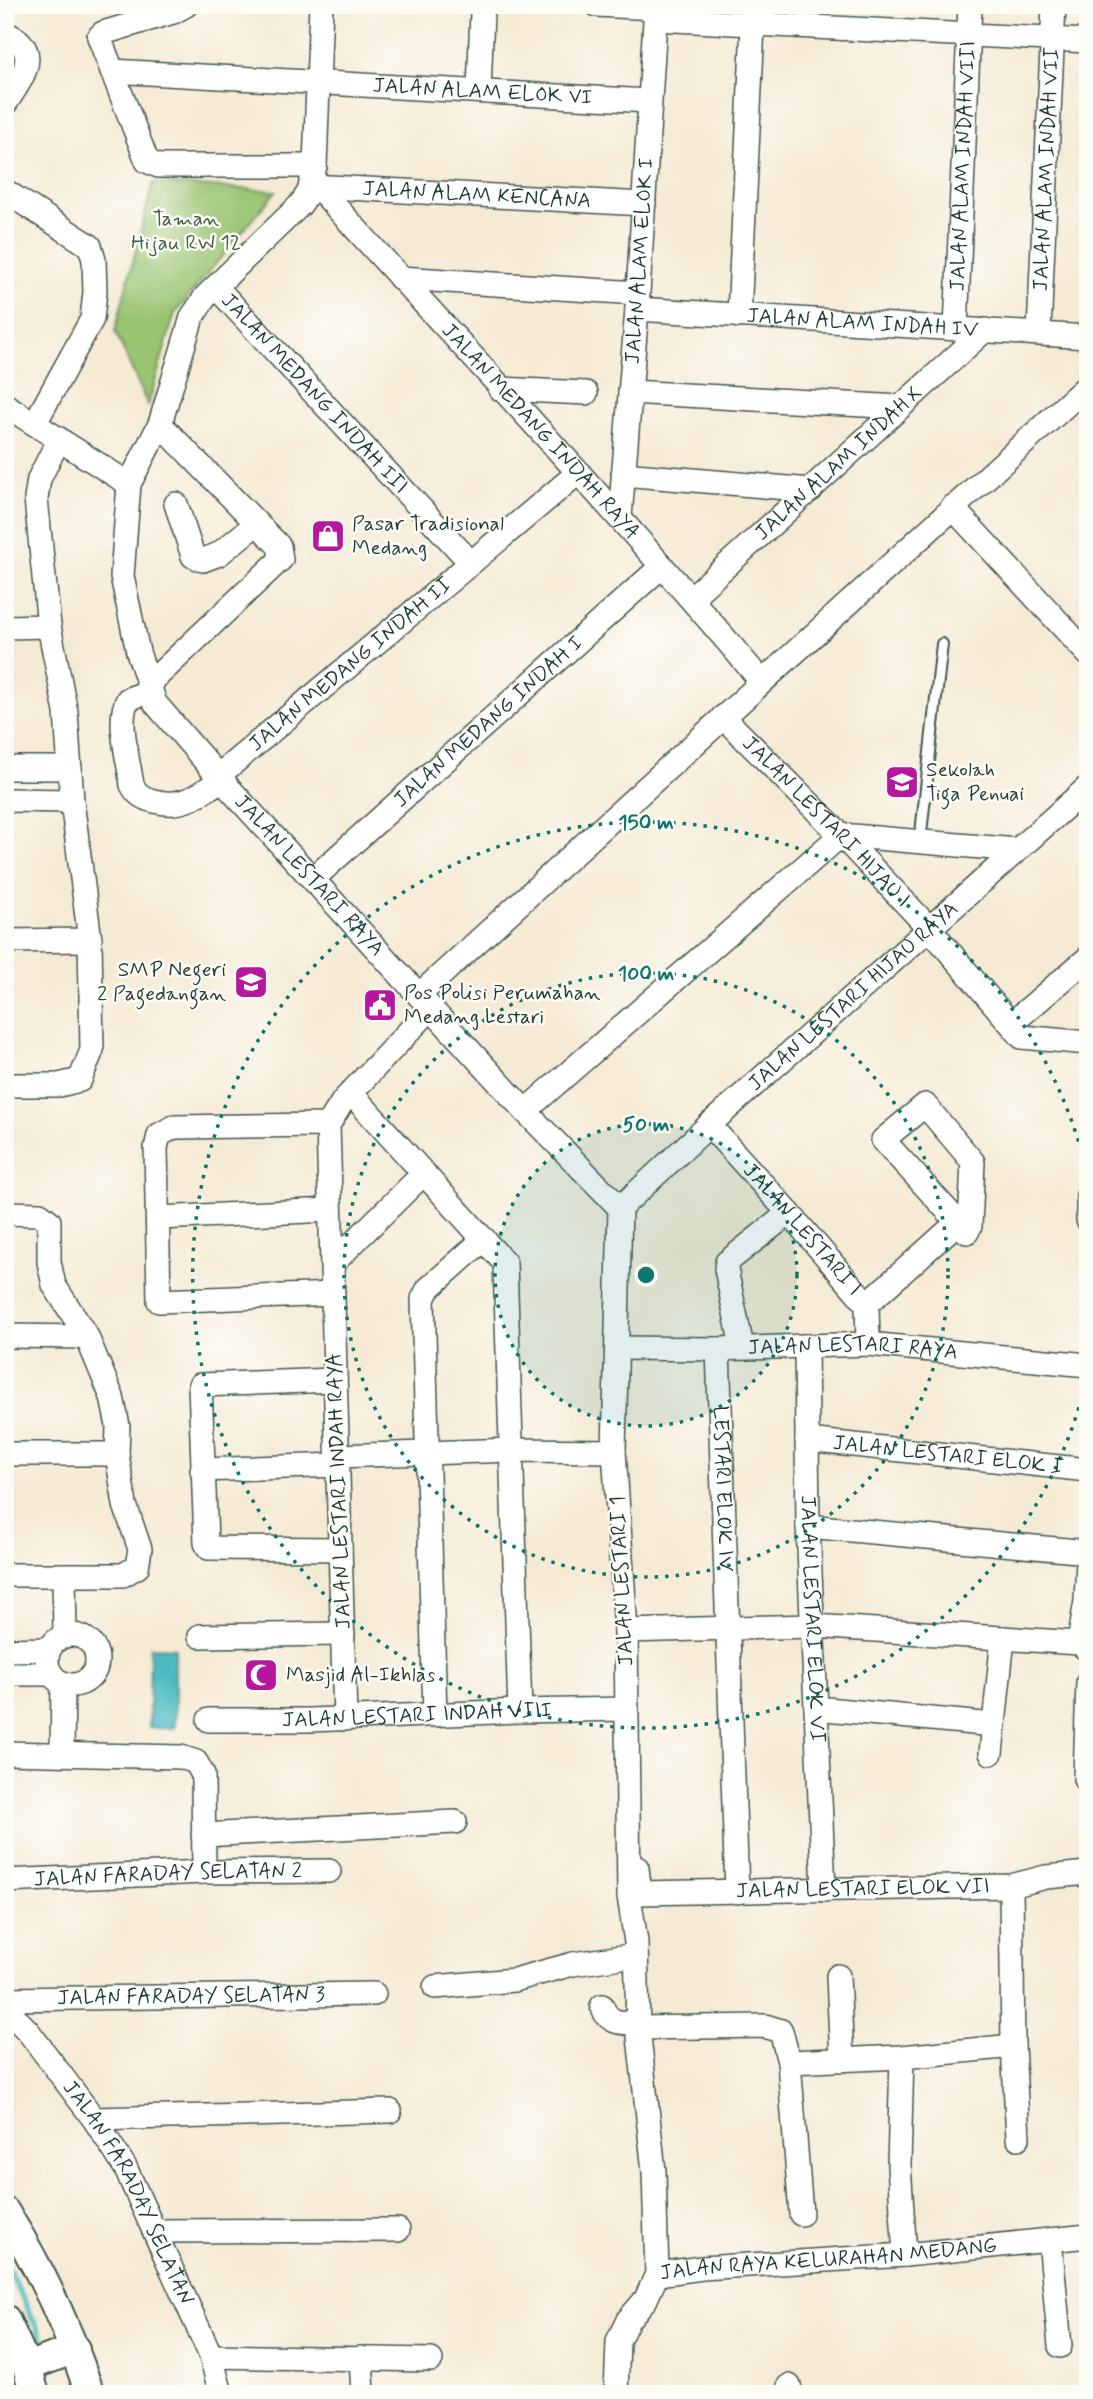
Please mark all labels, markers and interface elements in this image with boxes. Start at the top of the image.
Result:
street label: JALAN ALAM INDAH VIII [944,40,982,292]
street label: JALAN ALAM INDAH VII [1027,47,1066,292]
street label: JALAN ALAM ELOK VI [372,72,593,112]
street label: JALAN ALAM ELOK I [619,157,660,365]
street label: JALAN ALAM KENCANA [362,175,592,215]
park label: Taman Hijau RW 12 [131,205,241,257]
street label: JALAN MEDANG INDAH III [215,287,414,500]
street label: JALAN ALAM INDAH IV [746,302,979,344]
street label: JALAN MEDANG INDAH RAYA [435,317,646,546]
street label: JALAN ALAM INDAH X [749,380,929,547]
place label: Pasar Tradisional Medang [352,510,504,562]
shop icon: Pasar Tradisional Medang [309,517,347,555]
street label: JALAN MEDANG INDAH II [243,571,458,758]
street label: JALAN MEDANG INDAH I [388,630,589,814]
street label: JALAN LESTARI HIJAU I [736,730,916,913]
place label: Sekolah Tiga Penuai [926,756,1024,810]
school or university icon: Sekolah Tiga Penuai [883,763,921,801]
street label: JALAN LESTARI RAYA [228,789,391,962]
text: 150 m [618,809,674,837]
street label: JALAN LESTARI HIJAU RAYA [742,895,964,1098]
place label: SMP Negeri 2 Pagedangan [97,956,227,1010]
text: 100 m [618,960,674,988]
school or university icon: SMP Negeri 2 Pagedangan [232,963,270,1001]
place label: Pos Polisi Perumahan Medang Lestari [404,979,601,1031]
public building icon: Pos Polisi Perumahan Medang Lestari [361,986,399,1024]
text: 50 m [623,1111,670,1139]
street label: JALAN LESTARI I [737,1157,868,1302]
centre of rings [634,1263,658,1287]
street label: JALAN LESTARI RAYA [747,1330,959,1366]
street label: JALAN LESTARI INDAH RAYA [320,1352,358,1630]
street label: LESTARI ELOK IV [706,1405,740,1573]
street label: JALAN LESTARI ELOK I [831,1429,1065,1481]
street label: JALAN LESTARI 1 [604,1495,640,1667]
street label: JALAN LESTARI ELOK VI [794,1495,832,1743]
mosque icon: Masjid Al-Ikhlas [242,1656,280,1694]
place label: Masjid Al-Ikhlas [286,1661,435,1689]
street label: JALAN LESTARI INDAH VIII [282,1696,552,1734]
street label: JALAN FARADAY SELATAN 2 [33,1857,302,1894]
street label: JALAN LESTARI ELOK VII [736,1872,990,1905]
street label: JALAN FARADAY SELATAN 3 [57,1981,326,2012]
street label: JALAN FARADAY SELATAN [56,2075,200,2310]
street label: JALAN RAYA KELURAHAN MEDANG [658,2232,998,2287]

